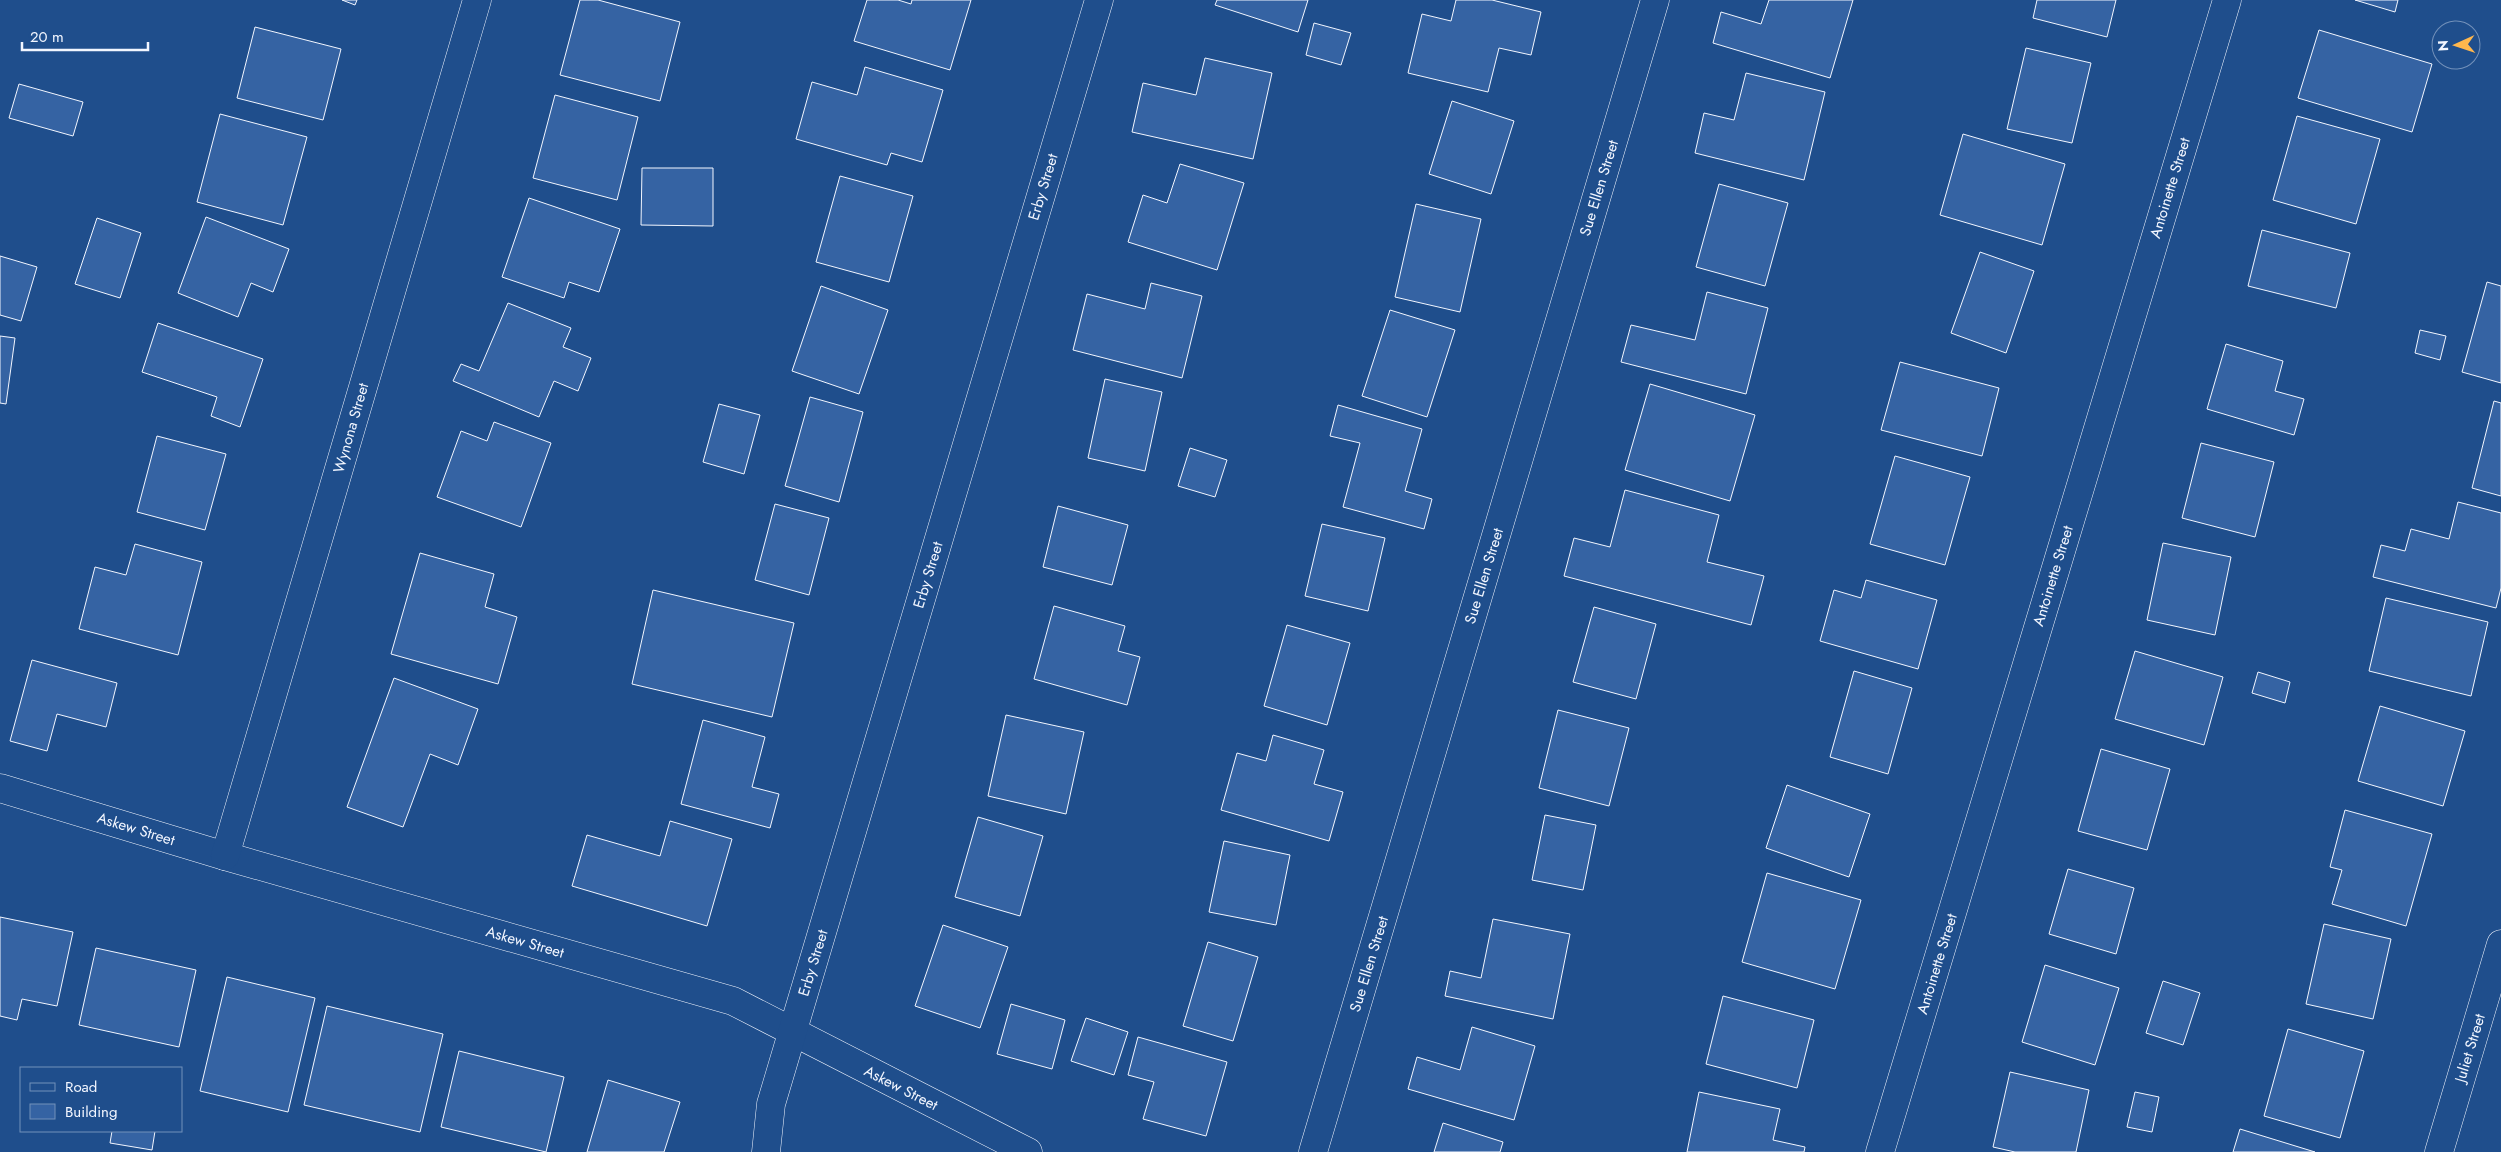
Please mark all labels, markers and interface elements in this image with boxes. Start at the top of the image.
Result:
scale bar [22,20,149,52]
north arrow [2431,20,2481,70]
text: 20 m [30,26,64,48]
text: N [2433,40,2453,52]
street label: Antoinette Street [2144,135,2196,241]
street label: Sue Ellen Street [1574,137,1624,239]
street label: Erby Street [1022,151,1064,223]
street label: Wynona Street [328,380,374,476]
street label: Antoinette Street [2027,523,2079,629]
street label: Sue Ellen Street [1459,525,1509,627]
street label: Erby Street [907,539,949,611]
street label: Askew Street [94,807,178,851]
street label: Antoinette Street [1911,911,1963,1017]
street label: Sue Ellen Street [1344,913,1394,1015]
street label: Askew Street [483,920,567,964]
street label: Erby Street [792,927,834,999]
street label: Juliet Street [2449,1011,2491,1087]
street label: Askew Street [860,1060,942,1116]
legend [20,1067,182,1132]
text: Road [65,1076,97,1098]
text: Building [65,1101,117,1123]

